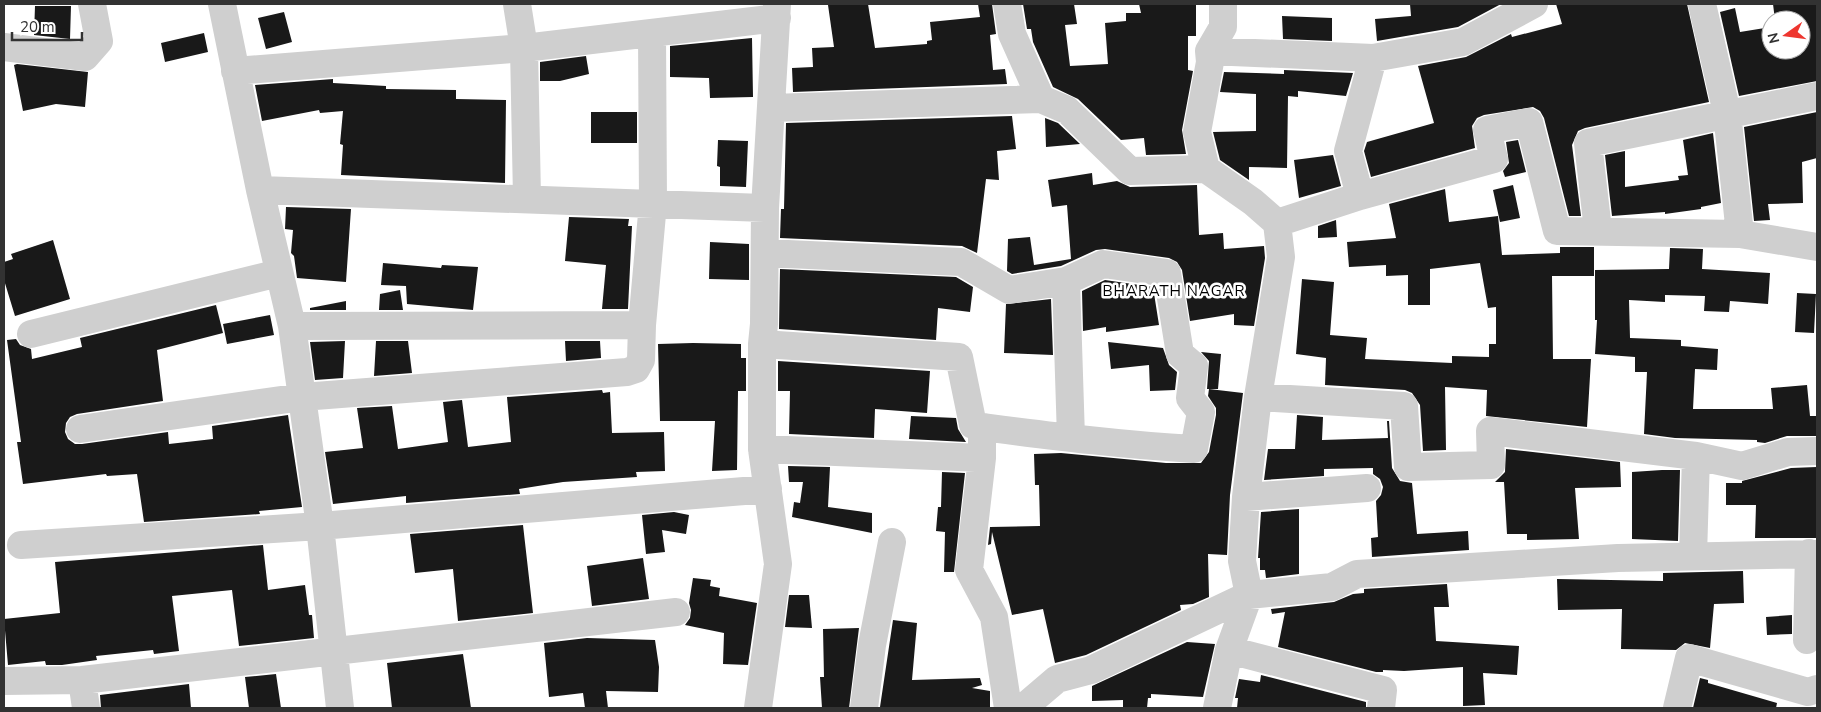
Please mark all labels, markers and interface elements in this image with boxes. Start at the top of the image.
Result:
scale bar [12,10,82,42]
north arrow [1761,10,1811,60]
text: 20 m [20,17,55,37]
text: N [1763,31,1784,45]
district label: BHARATH NAGAR [1102,281,1246,301]

